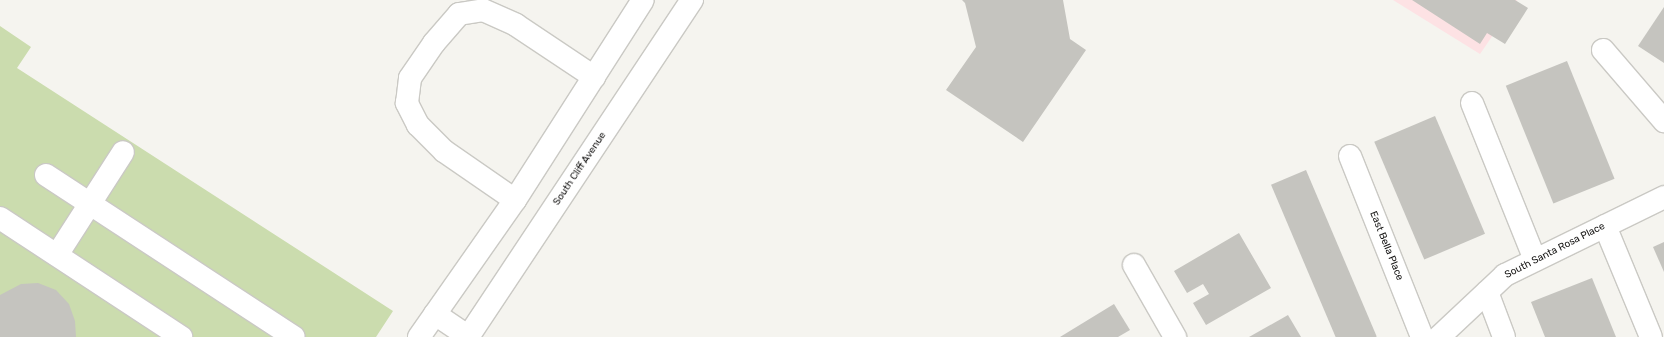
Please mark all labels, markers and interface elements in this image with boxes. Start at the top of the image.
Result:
street label: South Cliff Avenue [551,130,609,208]
street label: East Bella Place [1367,210,1405,282]
street label: South Santa Rosa Place [1503,220,1607,282]

